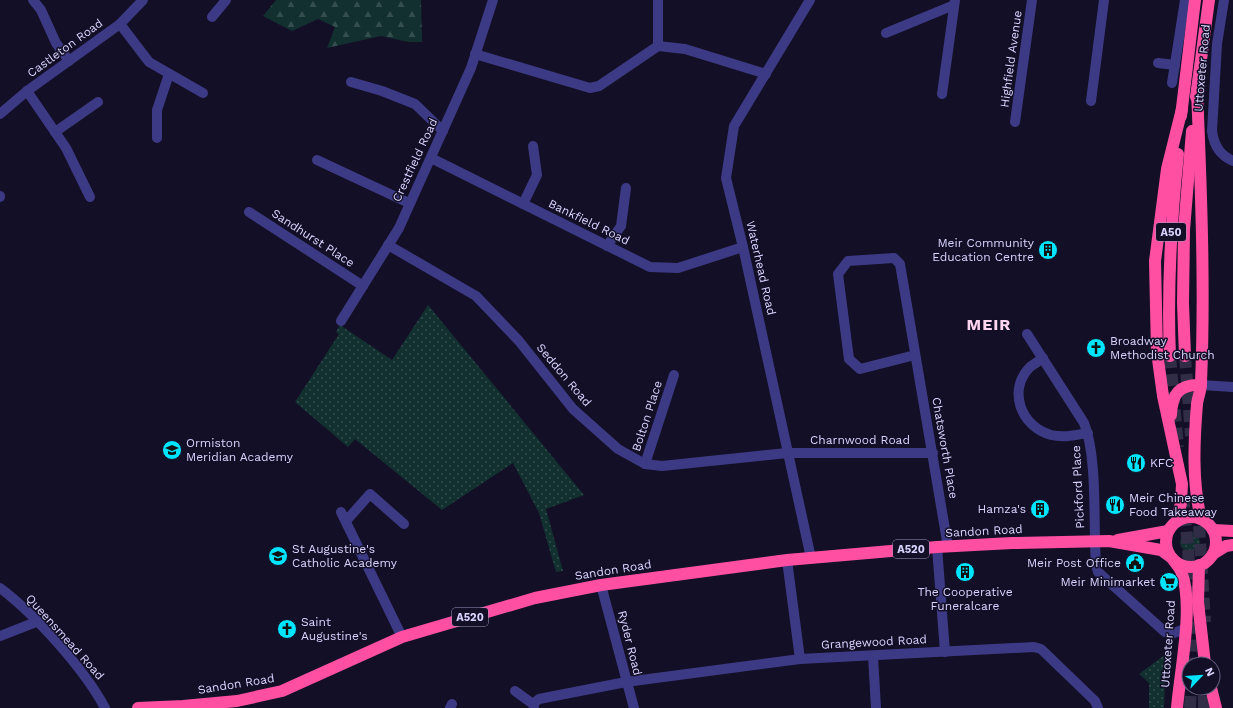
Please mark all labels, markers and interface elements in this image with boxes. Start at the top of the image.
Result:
street label: Highfield Avenue [997,10,1025,108]
street label: Castleton Road [25,16,105,80]
street label: Uttoxeter Road [1191,24,1213,112]
street label: Crestfield Road [390,116,440,204]
street label: Bankfield Road [546,196,632,248]
street label: Sandhurst Place [269,206,357,270]
street label: Waterhead Road [743,219,779,317]
road number: A50 [1156,223,1186,241]
place label: Meir Community Education Centre [932,236,1035,264]
building icon: Meir Community Education Centre [1037,239,1059,261]
district label: MEIR [967,315,1011,334]
place label: Broadway Methodist Church [1110,334,1215,362]
church icon: Broadway Methodist Church [1085,337,1107,359]
street label: Seddon Road [534,341,594,409]
street label: Bolton Place [629,379,665,453]
street label: Chatsworth Place [929,396,961,500]
street label: Charnwood Road [810,433,910,447]
place label: Ormiston Meridian Academy [186,436,294,464]
school or university icon: Ormiston Meridian Academy [161,439,183,461]
street label: Pickford Place [1069,445,1087,529]
restaurant icon: KFC [1125,452,1147,474]
place label: KFC [1150,456,1173,470]
place label: Meir Chinese Food Takeaway [1129,491,1218,519]
restaurant icon: Meir Chinese Food Takeaway [1104,494,1126,516]
building icon: Hamza's [1029,498,1051,520]
place label: Hamza's [977,502,1026,516]
street label: Sandon Road [945,522,1023,540]
road number: A520 [893,540,929,558]
place label: St Augustine's Catholic Academy [292,542,398,570]
school or university icon: St Augustine's Catholic Academy [267,545,289,567]
public building icon: Meir Post Office [1124,552,1146,574]
place label: Meir Post Office [1027,556,1121,570]
street label: Sandon Road [574,557,652,583]
building icon: The Cooperative Funeralcare [954,561,976,583]
supermarket icon: Meir Minimarket [1158,571,1180,593]
place label: Meir Minimarket [1060,575,1155,589]
place label: The Cooperative Funeralcare [917,585,1013,613]
street label: Queensmead Road [23,591,107,683]
street label: Uttoxeter Road [1158,600,1178,688]
road number: A520 [452,608,488,626]
street label: Ryder Road [615,609,645,677]
place label: Saint Augustine's [301,615,368,643]
church icon: Saint Augustine's [276,618,298,640]
street label: Grangewood Road [821,632,927,652]
north arrow [1181,656,1221,696]
text: N [1202,666,1217,678]
street label: Sandon Road [197,671,275,697]

